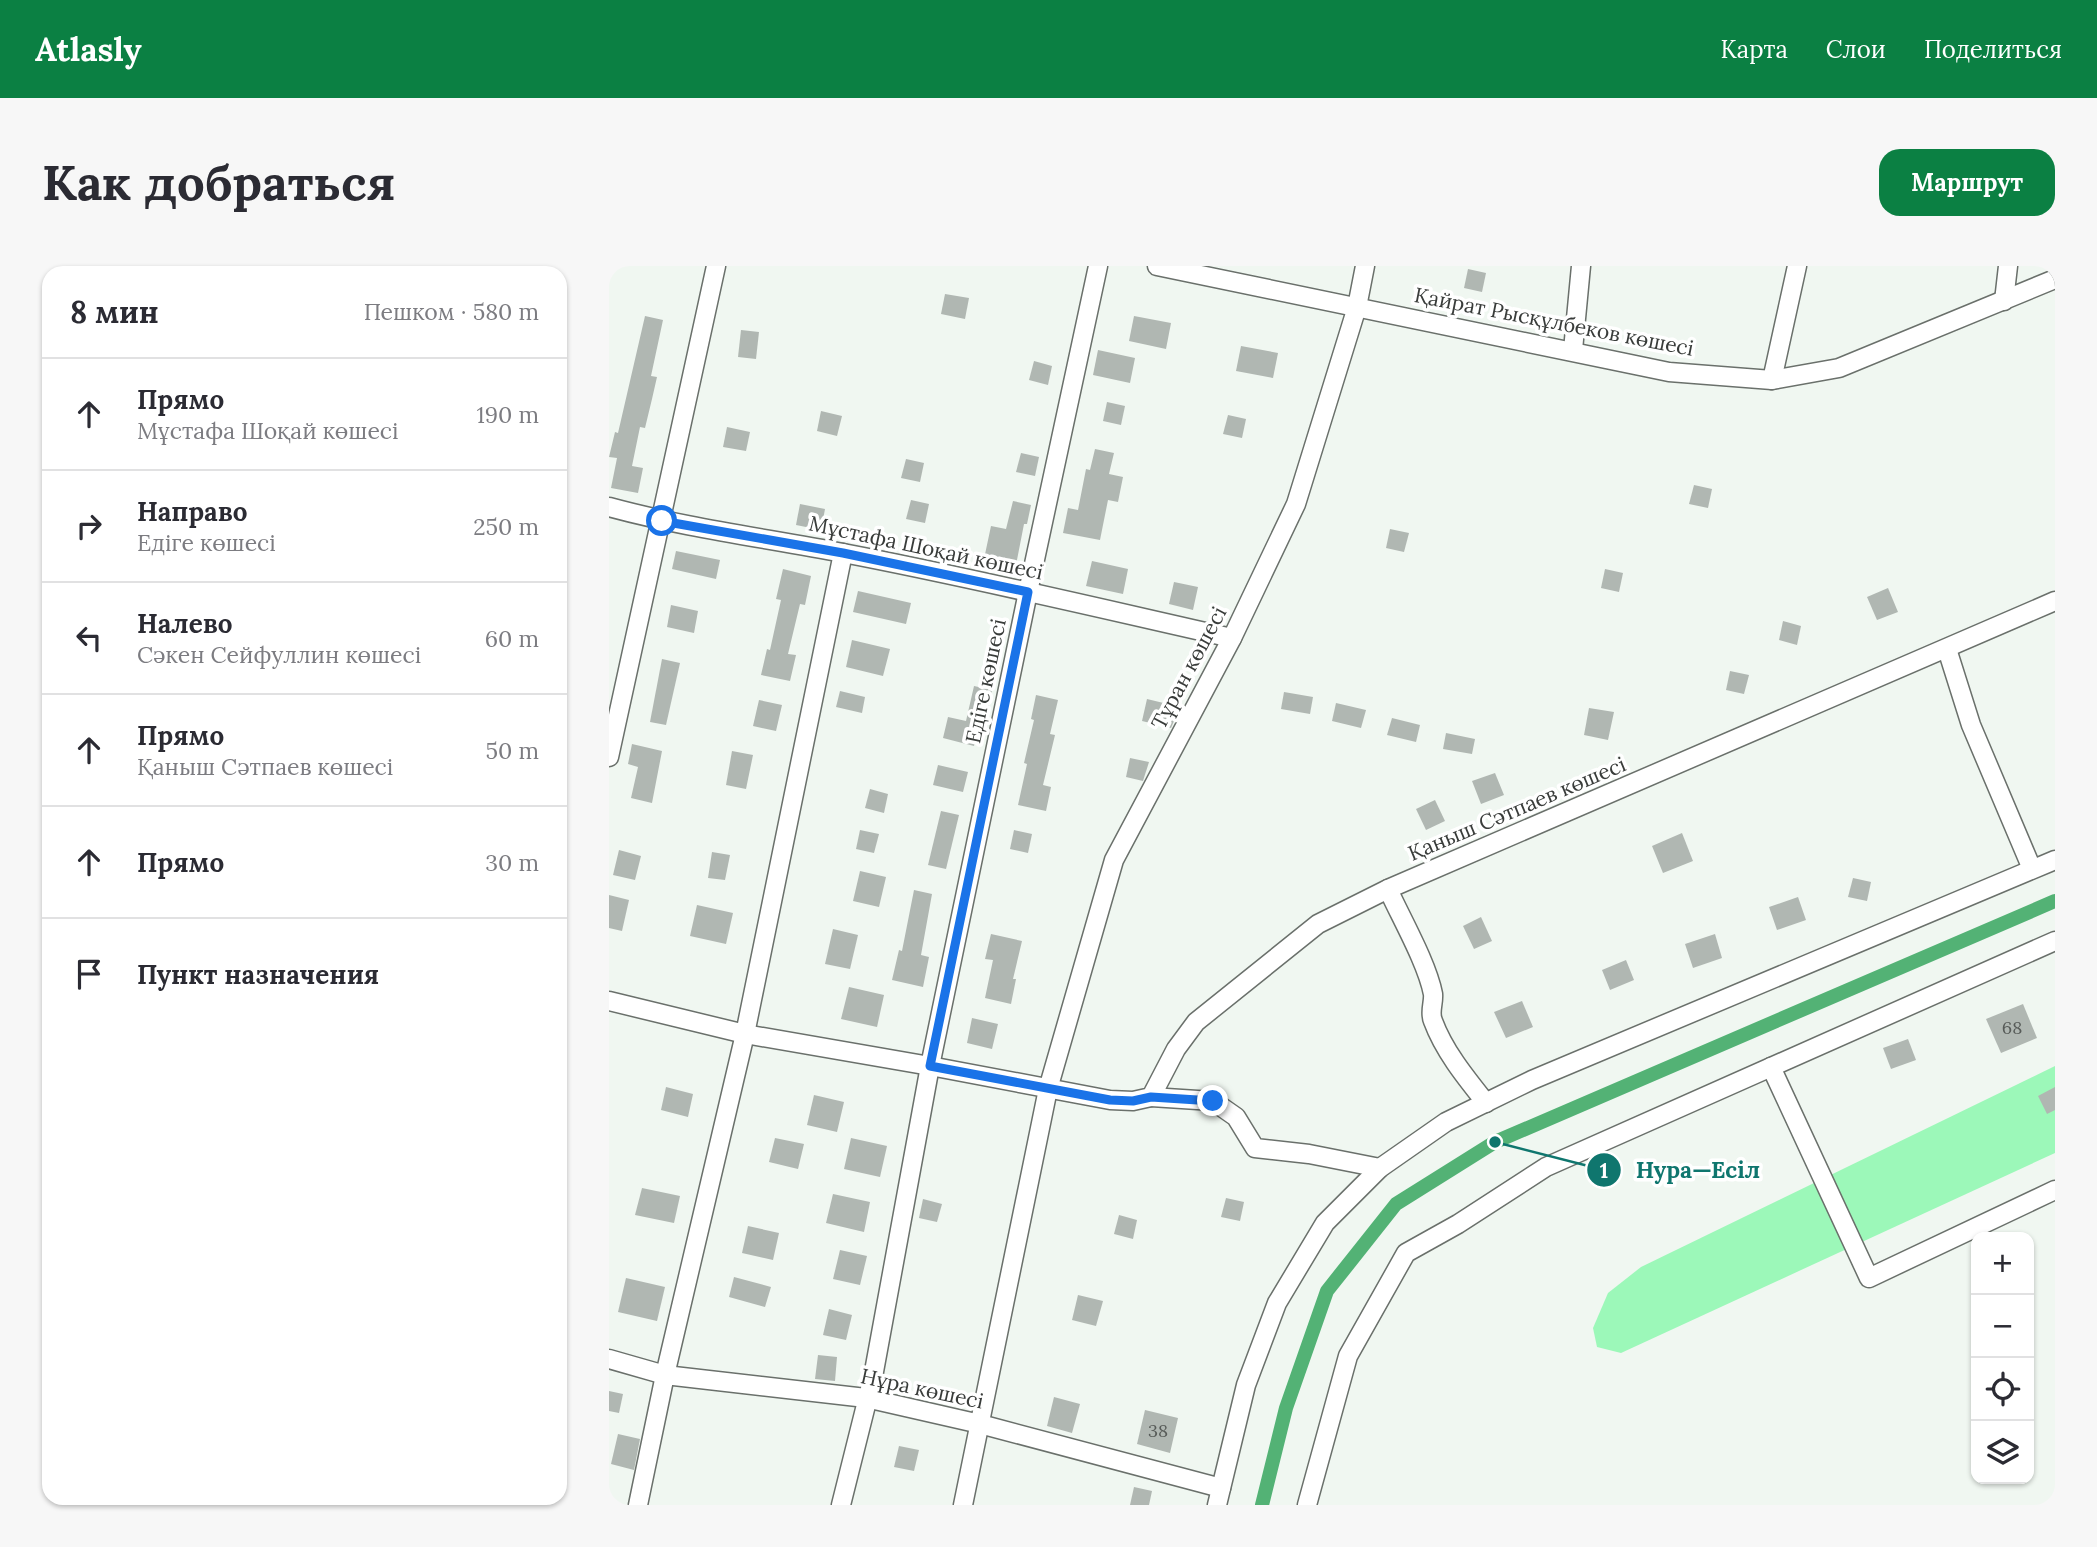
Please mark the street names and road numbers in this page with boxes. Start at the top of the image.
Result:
street label: Қайрат Рысқұлбеков көшесі [1412,281,1696,362]
street label: Мұстафа Шоқай көшесі [807,509,1046,586]
street label: Тұран көшесі [1145,602,1232,734]
street label: Едіге көшесі [959,616,1012,746]
street label: Қаныш Сәтпаев көшесі [1404,750,1630,867]
street label: Нұра көшесі [858,1362,986,1415]

